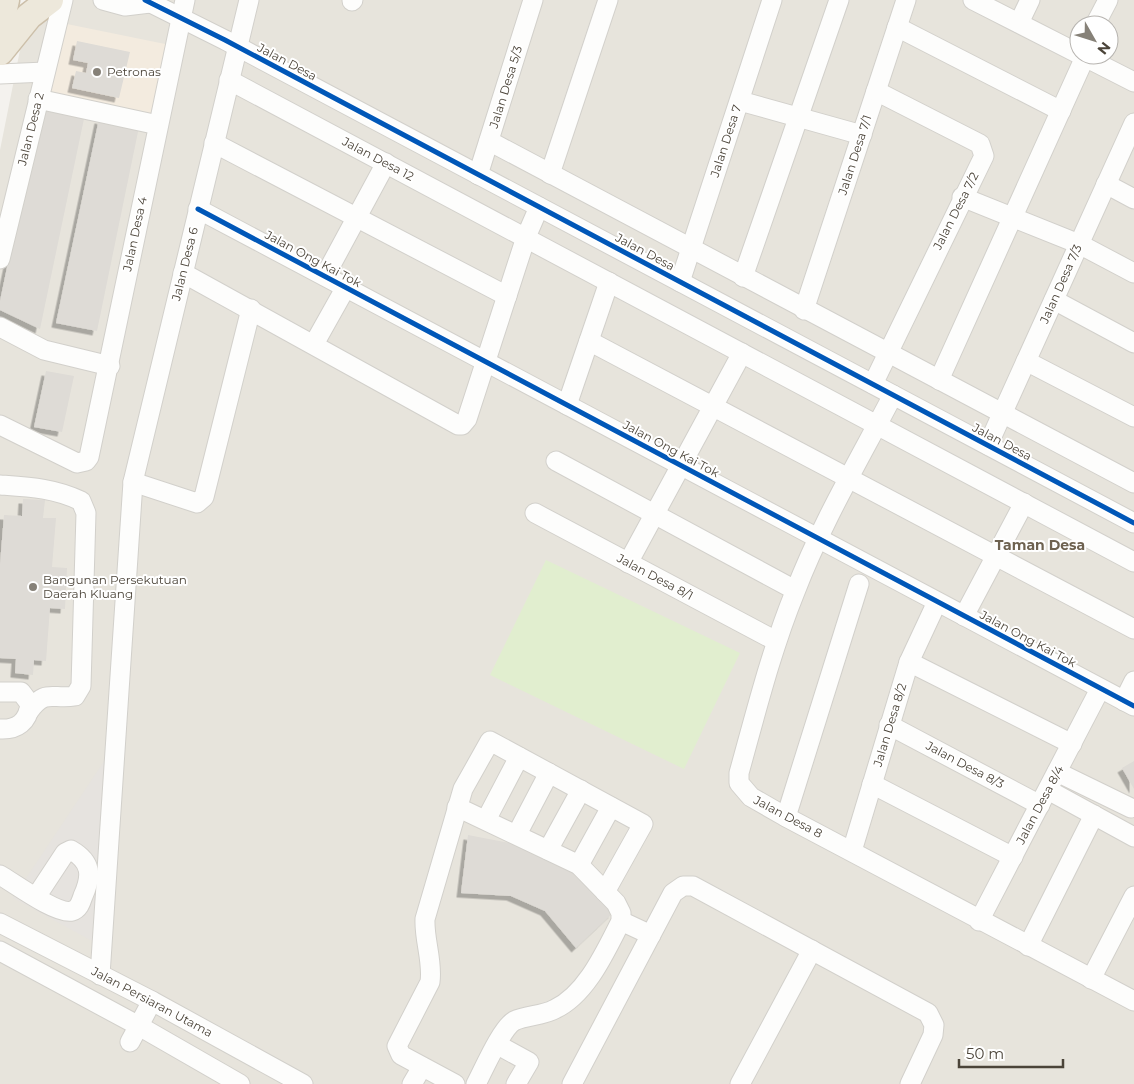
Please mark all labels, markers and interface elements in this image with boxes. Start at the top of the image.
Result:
north arrow [1069,15,1119,65]
text: N [1094,38,1115,58]
street label: Jalan Desa [254,39,319,83]
street label: Jalan Desa 5/3 [486,44,525,131]
place label: Petronas [107,64,161,79]
marker: Petronas [91,66,103,78]
street label: Jalan Desa 2 [14,91,47,168]
street label: Jalan Desa 7 [706,103,744,180]
street label: Jalan Desa 7/1 [834,113,875,198]
street label: Jalan Desa 12 [339,133,417,184]
street label: Jalan Desa 7/2 [929,169,982,253]
street label: Jalan Desa 4 [119,195,150,274]
street label: Jalan Desa 6 [168,226,201,303]
street label: Jalan Ong Kai Tok [262,226,365,291]
street label: Jalan Desa [612,229,677,273]
street label: Jalan Desa 7/3 [1036,242,1085,327]
street label: Jalan Ong Kai Tok [620,416,723,481]
street label: Jalan Desa [969,419,1034,463]
district label: Taman Desa [995,536,1085,554]
street label: Jalan Desa 8/1 [614,550,696,603]
place label: Bangunan Persekutuan Daerah Kluang [43,572,187,601]
marker: Bangunan Persekutuan Daerah Kluang [27,581,39,593]
street label: Jalan Ong Kai Tok [977,606,1080,671]
street label: Jalan Desa 8/2 [869,681,909,769]
street label: Jalan Desa 8/3 [923,737,1007,792]
street label: Jalan Desa 8/4 [1012,763,1067,847]
street label: Jalan Desa 8 [750,792,825,841]
street label: Jalan Persiaran Utama [88,963,215,1040]
scale bar [959,1036,1063,1068]
text: 50 m [966,1044,1004,1063]

